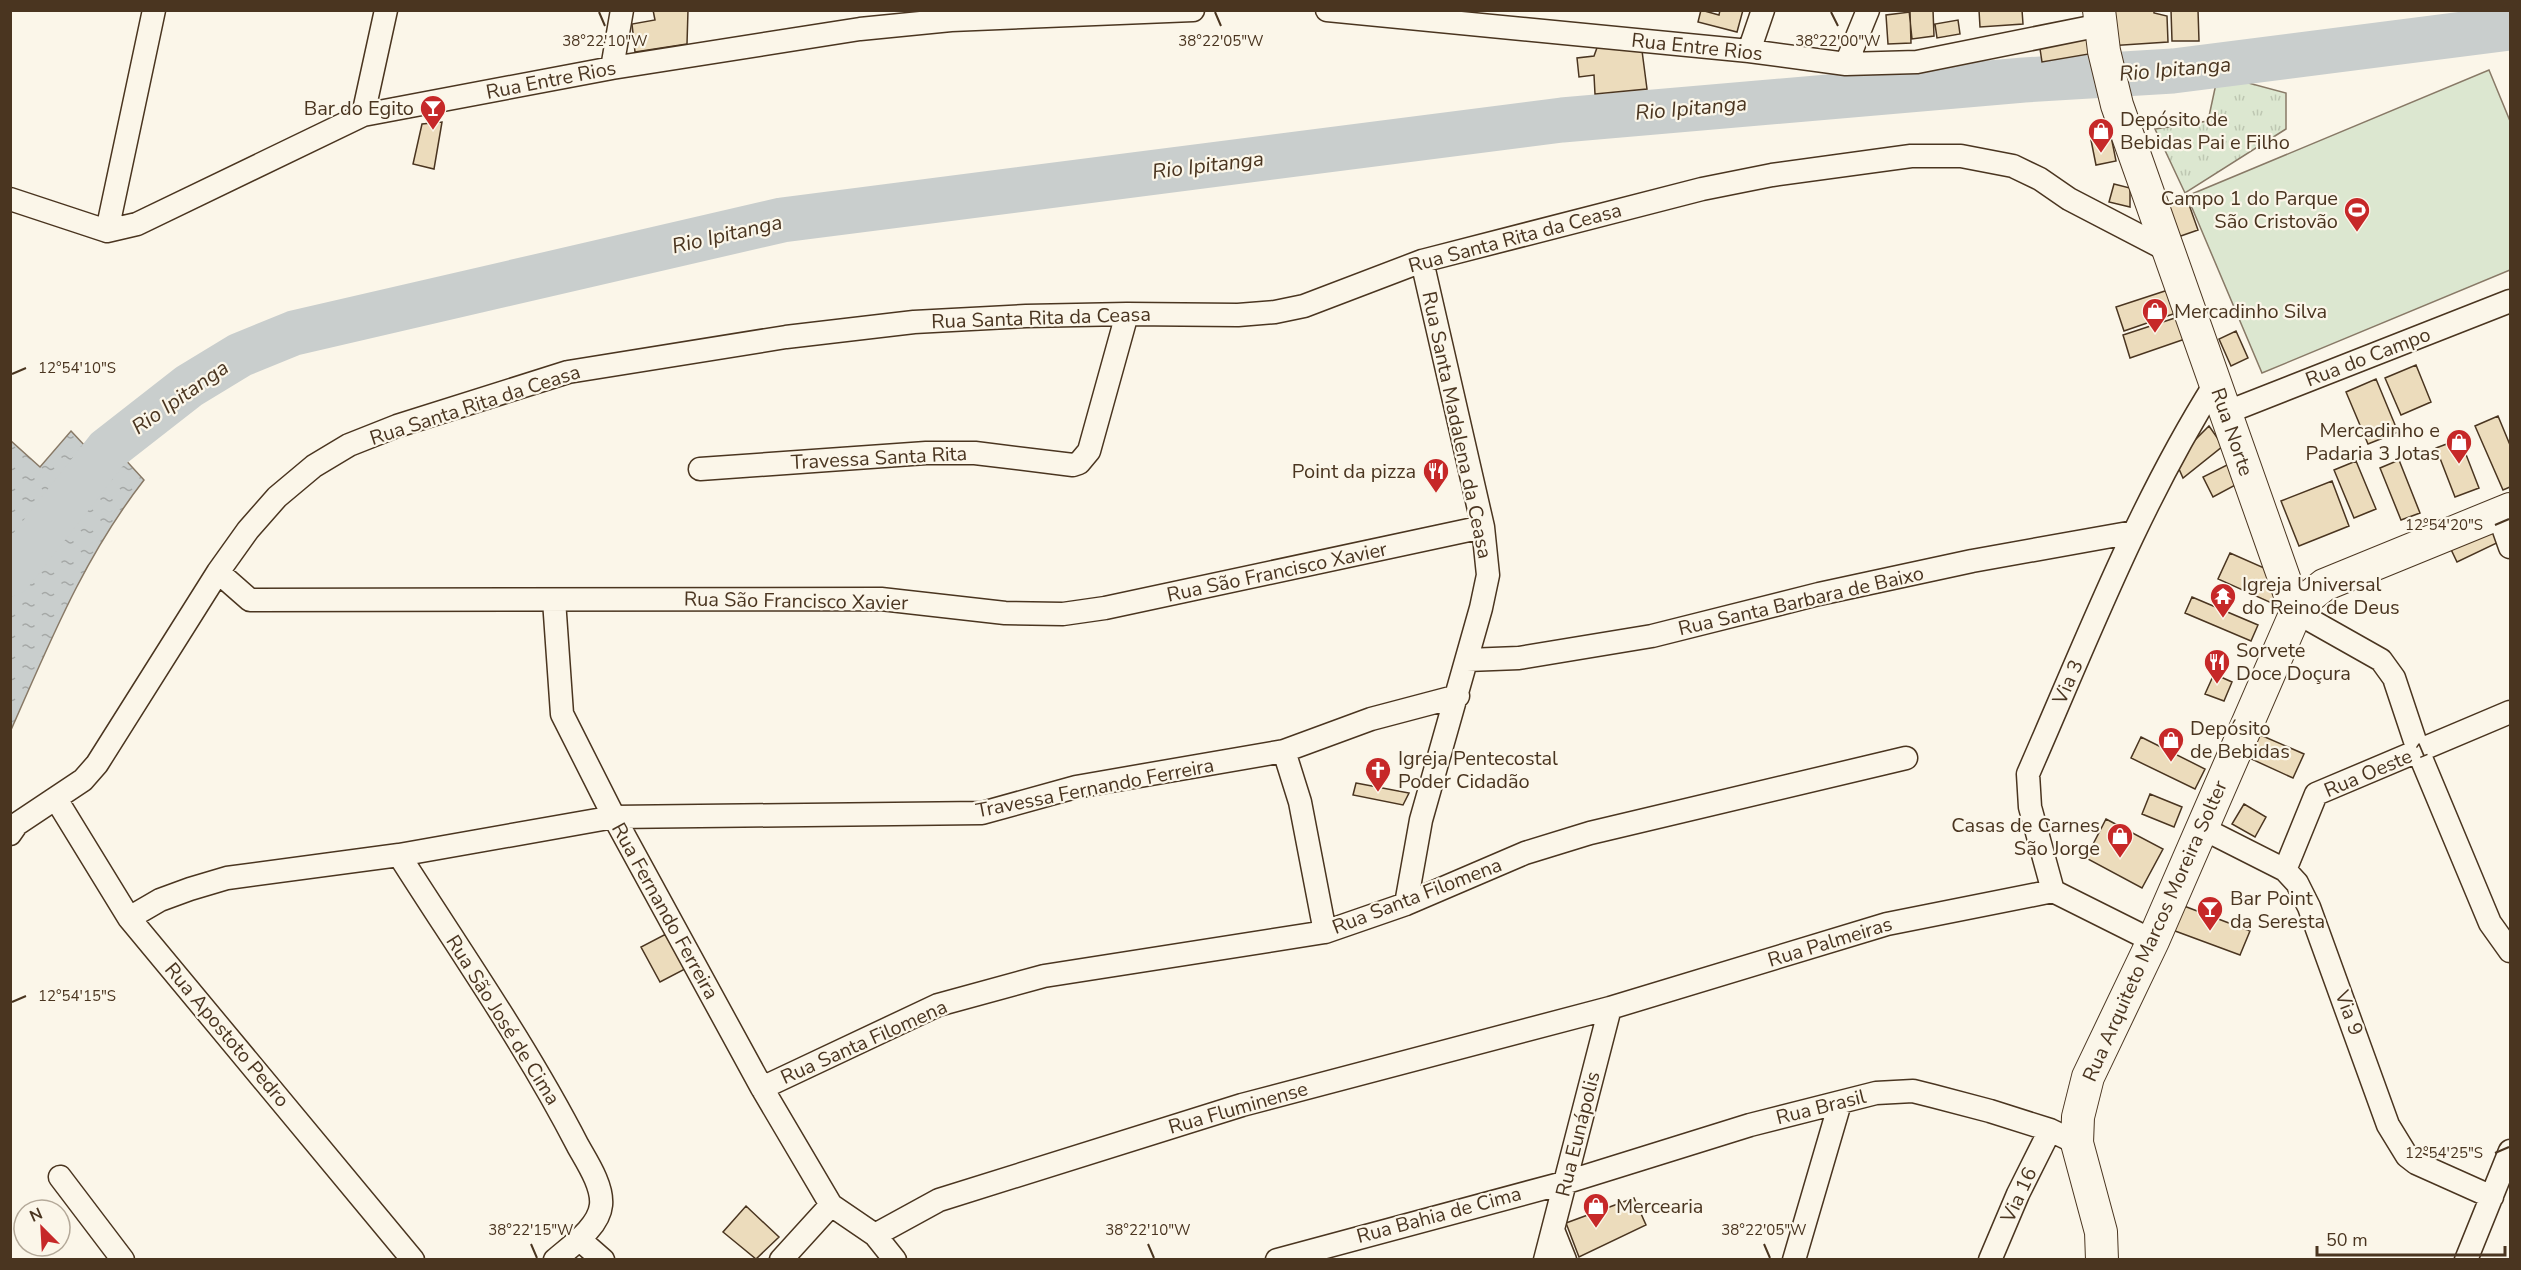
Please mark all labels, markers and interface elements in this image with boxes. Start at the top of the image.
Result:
street label: Rua Entre Rios [1630,27,1764,67]
text: 38°22'10"W [562,31,648,51]
text: 38°22'05"W [1178,31,1264,51]
text: 38°22'00"W [1795,31,1881,51]
water label: Rio Ipitanga [2118,50,2232,88]
street label: Rua Entre Rios [484,54,618,106]
water label: Rio Ipitanga [1634,89,1748,127]
bar icon: Bar do Egito [418,93,448,131]
place label: Bar do Egito [304,95,414,122]
place label: Depósito de Bebidas Pai e Filho [2120,106,2290,156]
shop icon: Depósito de Bebidas Pai e Filho [2086,116,2116,154]
water label: Rio Ipitanga [1151,144,1265,186]
place label: Campo 1 do Parque São Cristovão [2161,185,2338,235]
sports icon: Campo 1 do Parque São Cristovão [2342,195,2372,233]
street label: Rua Santa Rita da Ceasa [1405,197,1625,279]
water label: Rio Ipitanga [669,208,785,260]
street label: Rua Santa Madalena da Ceasa [1415,289,1499,561]
shop icon: Mercadinho Silva [2140,296,2170,334]
place label: Mercadinho Silva [2174,298,2327,325]
street label: Rua Santa Rita da Ceasa [931,301,1151,335]
street label: Rua do Campo [2302,321,2434,393]
water label: Rio Ipitanga [126,353,234,441]
text: 12°54'10"S [38,358,116,378]
street label: Rua Santa Rita da Ceasa [366,358,584,452]
street label: Rua Norte [2204,384,2260,480]
place label: Mercadinho e Padaria 3 Jotas [2306,417,2440,467]
shop icon: Mercadinho e Padaria 3 Jotas [2444,427,2474,465]
street label: Travessa Santa Rita [790,440,968,476]
restaurant icon: Point da pizza [1421,456,1451,494]
place label: Point da pizza [1292,458,1416,485]
text: 12°54'20"S [2405,515,2483,535]
street label: Rua São Francisco Xavier [1164,535,1390,609]
street label: Rua Santa Barbara de Baixo [1676,560,1926,642]
place label: Igreja Universal do Reino de Deus [2242,571,2400,621]
temple icon: Igreja Universal do Reino de Deus [2208,581,2238,619]
street label: Rua São Francisco Xavier [684,586,908,616]
place label: Sorvete Doce Doçura [2236,637,2351,687]
restaurant icon: Sorvete Doce Doçura [2202,647,2232,685]
street label: Via 3 [2046,655,2090,709]
place label: Depósito de Bebidas [2190,715,2290,765]
shop icon: Depósito de Bebidas [2156,725,2186,763]
street label: Rua Oeste 1 [2320,736,2432,804]
place label: Igreja Pentecostal Poder Cidadão [1398,745,1558,795]
street label: Travessa Fernando Ferreira [974,752,1216,824]
church icon: Igreja Pentecostal Poder Cidadão [1363,755,1393,793]
street label: Rua Arquiteto Marcos Moreira Solter [2076,776,2234,1086]
place label: Casas de Carnes São Jorge [1951,812,2100,862]
street label: Rua Fernando Ferreira [605,818,725,1004]
shop icon: Casas de Carnes São Jorge [2105,821,2135,859]
street label: Rua Santa Filomena [1328,851,1506,941]
place label: Bar Point da Seresta [2230,885,2325,935]
bar icon: Bar Point da Seresta [2195,894,2225,932]
street label: Rua Palmeiras [1765,910,1895,974]
street label: Rua São José de Cima [440,930,566,1110]
street label: Rua Apostoto Pedro [158,957,296,1113]
text: 12°54'15"S [38,986,116,1006]
street label: Via 9 [2328,986,2370,1039]
street label: Rua Santa Filomena [776,993,952,1091]
street label: Rua Eunápolis [1549,1069,1607,1199]
street label: Rua Fluminense [1165,1075,1311,1141]
street label: Rua Brasil [1773,1083,1869,1131]
text: 12°54'25"S [2405,1143,2483,1163]
street label: Via 16 [1994,1163,2044,1228]
street label: Rua Bahia de Cima [1354,1180,1524,1250]
shop icon: Mercearia [1581,1191,1611,1229]
place label: Mercearia [1616,1193,1703,1220]
north arrow [12,1198,72,1258]
text: N [26,1203,46,1228]
scale bar [2317,1219,2504,1257]
text: 38°22'15"W [488,1220,574,1240]
text: 38°22'10"W [1105,1220,1191,1240]
text: 38°22'05"W [1721,1220,1807,1240]
text: 50 m [2326,1228,2368,1252]

